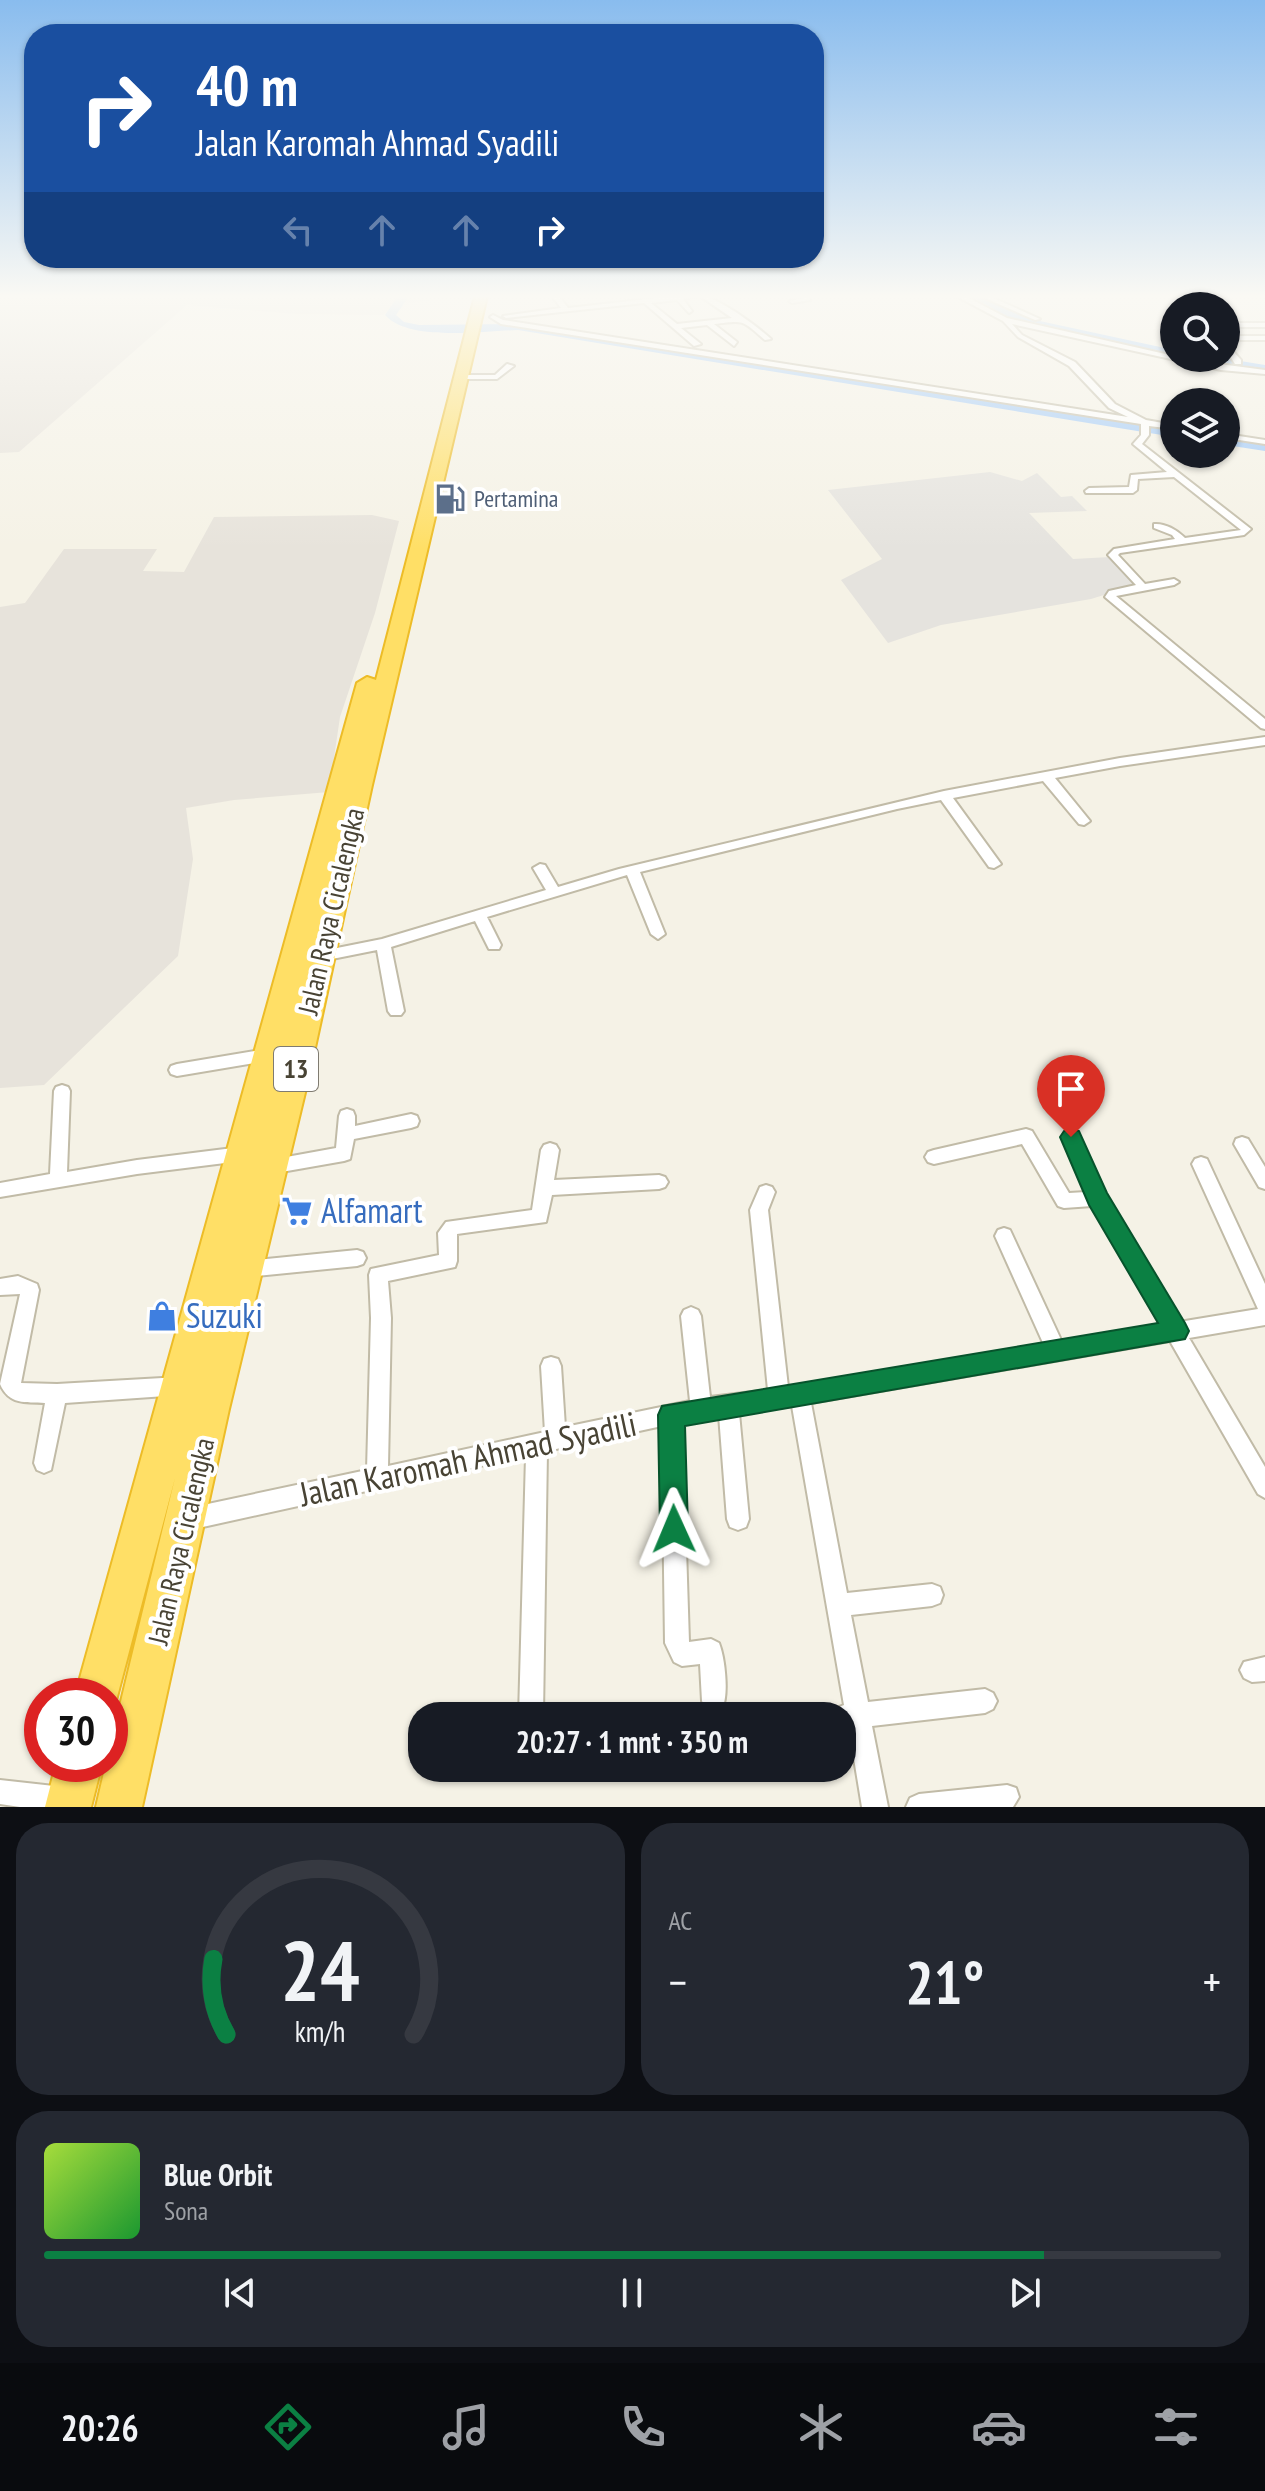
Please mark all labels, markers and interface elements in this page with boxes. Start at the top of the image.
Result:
text: 40 m [196,49,298,121]
icon: right [64,56,168,160]
text: Jalan Karomah Ahmad Syadili [196,119,559,166]
icon: left [276,208,320,252]
icon: ahead [360,208,404,252]
icon: ahead [444,208,488,252]
icon: right [528,208,572,252]
map controls [1160,292,1240,468]
button: search [1160,292,1240,372]
button: layers [1160,388,1240,468]
fuel station icon: Pertamina [433,482,467,516]
place label: Pertamina [474,483,558,514]
street label: Jalan Raya Cicalengka [289,804,372,1019]
road number: 13 [274,1047,318,1091]
pin [1037,1055,1105,1137]
icon: arrive [1049,1067,1093,1111]
place label: Alfamart [321,1188,423,1232]
supermarket icon: Alfamart [280,1194,314,1228]
place label: Suzuki [186,1293,263,1337]
shop icon: Suzuki [145,1299,179,1333]
street label: Jalan Karomah Ahmad Syadili [294,1401,640,1515]
street label: Jalan Raya Cicalengka [139,1434,222,1649]
position arrow [632,1487,716,1571]
speed limit sign: 30 [24,1678,128,1782]
text: 20:27 · 1 mnt · 350 m [516,1722,748,1761]
text: AC [669,1904,692,1937]
text: 24 [280,1916,360,2024]
text: 21° [905,1943,984,2021]
text: − [669,1953,687,2010]
text: + [1203,1953,1221,2010]
text: km/h [295,2013,346,2050]
text: Blue Orbit [164,2155,272,2194]
text: Sona [164,2194,208,2227]
icon: previous [218,2271,262,2315]
icon: pause [610,2271,654,2315]
icon: next [1003,2271,1047,2315]
icon: directions [260,2399,316,2455]
icon: music [438,2399,494,2455]
icon: phone [615,2399,671,2455]
icon: climate [793,2399,849,2455]
icon: car [971,2399,1027,2455]
icon: filters [1148,2399,1204,2455]
text: 20:26 [61,2404,139,2451]

